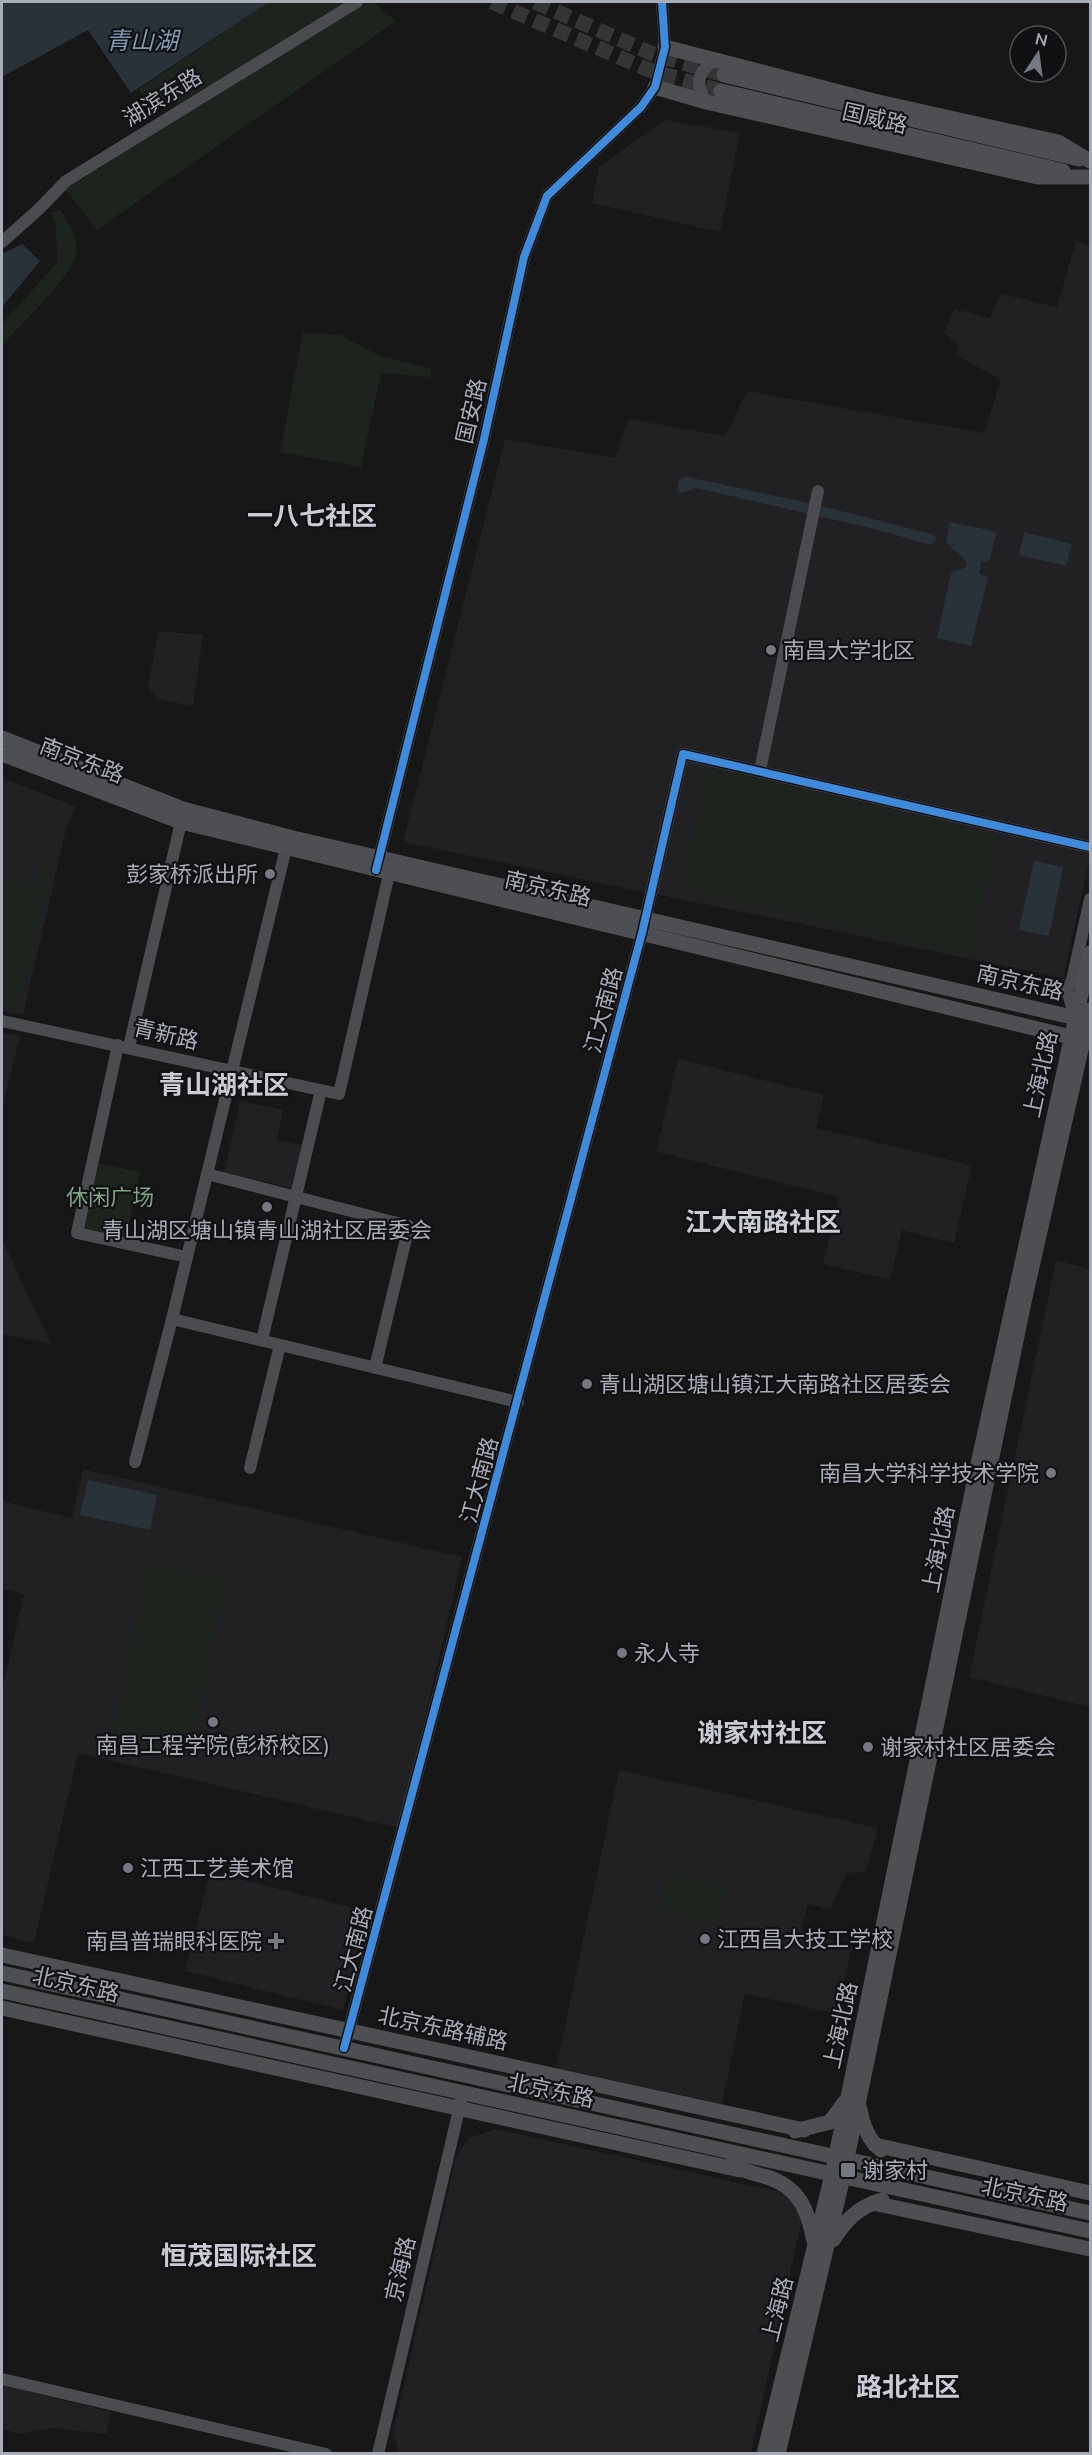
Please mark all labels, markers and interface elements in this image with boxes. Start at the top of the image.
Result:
north arrow [1008,24,1068,84]
water label: 青山湖 [106,25,182,55]
text: N [1033,28,1050,50]
street label: 湖滨东路 [117,62,207,132]
street label: 国威路 [840,97,910,139]
street label: 国安路 [450,376,492,446]
district label: 一八七社区 [247,499,377,532]
place label: 南昌大学北区 [783,636,915,664]
marker: 南昌大学北区 [764,643,778,657]
street label: 南京东路 [36,731,128,789]
place label: 彭家桥派出所 [126,860,258,888]
street label: 南京东路 [502,864,594,912]
marker: 彭家桥派出所 [263,867,277,881]
street label: 南京东路 [974,958,1066,1006]
street label: 江大南路 [578,964,628,1056]
street label: 青新路 [131,1013,201,1055]
street label: 上海北路 [1017,1028,1063,1120]
district label: 青山湖社区 [159,1068,289,1101]
park label: 休闲广场 [66,1183,154,1211]
marker: 青山湖区塘山镇青山湖社区居委会 [260,1200,274,1214]
district label: 江大南路社区 [685,1205,841,1238]
place label: 青山湖区塘山镇青山湖社区居委会 [102,1216,432,1244]
place label: 青山湖区塘山镇江大南路社区居委会 [599,1370,951,1398]
marker: 青山湖区塘山镇江大南路社区居委会 [580,1377,594,1391]
street label: 江大南路 [454,1434,504,1526]
place label: 南昌大学科学技术学院 [819,1459,1039,1487]
marker: 南昌大学科学技术学院 [1044,1466,1058,1480]
street label: 上海北路 [916,1503,960,1595]
place label: 永人寺 [634,1639,700,1667]
marker: 永人寺 [615,1646,629,1660]
marker: 南昌工程学院(彭桥校区) [206,1715,220,1729]
district label: 谢家村社区 [697,1716,827,1749]
place label: 南昌工程学院(彭桥校区) [96,1731,330,1759]
place label: 谢家村社区居委会 [880,1733,1056,1761]
marker: 谢家村社区居委会 [861,1740,875,1754]
place label: 江西工艺美术馆 [140,1854,294,1882]
marker: 江西工艺美术馆 [121,1861,135,1875]
street label: 江大南路 [328,1903,378,1995]
place label: 江西昌大技工学校 [717,1925,893,1953]
place label: 南昌普瑞眼科医院 [86,1927,262,1955]
marker: 南昌普瑞眼科医院 [267,1932,285,1950]
marker: 江西昌大技工学校 [698,1932,712,1946]
street label: 北京东路 [30,1960,122,2008]
street label: 上海北路 [817,1979,863,2071]
street label: 北京东路辅路 [376,2001,510,2055]
street label: 北京东路 [505,2067,597,2113]
place label: 谢家村 [862,2156,928,2184]
marker: 谢家村 [839,2161,857,2179]
street label: 北京东路 [979,2171,1071,2217]
street label: 京海路 [379,2234,421,2304]
district label: 恒茂国际社区 [161,2239,317,2272]
street label: 上海路 [755,2274,799,2344]
district label: 路北社区 [856,2370,960,2403]

